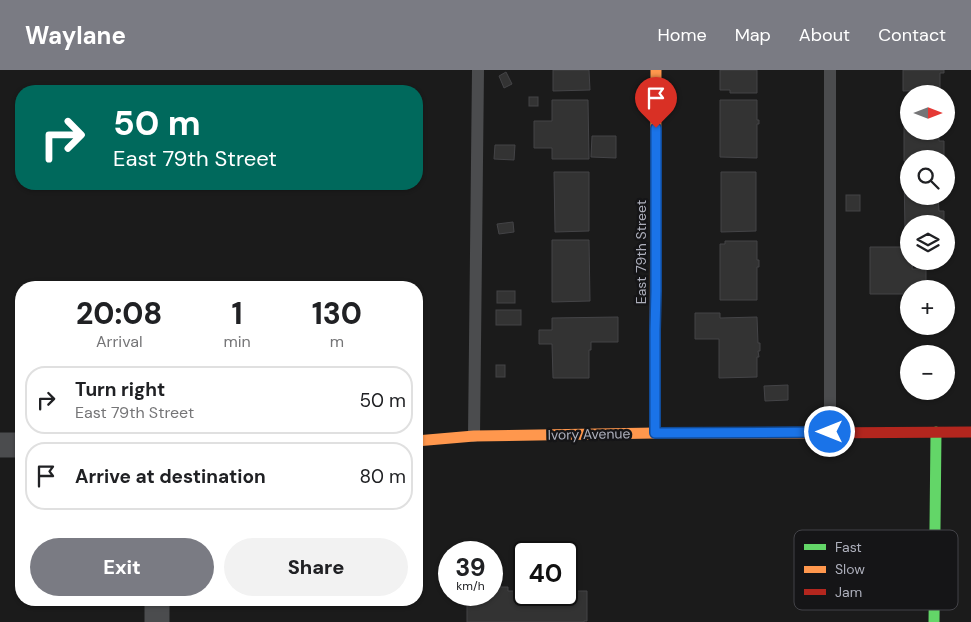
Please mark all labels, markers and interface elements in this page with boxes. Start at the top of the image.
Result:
text: Waylane [25,20,126,51]
text: Home [657,23,707,47]
text: Map [735,23,771,47]
text: About [799,23,850,47]
text: Contact [878,23,946,47]
pin [635,77,677,128]
icon: arrive [642,84,670,112]
north arrow [900,85,955,140]
map controls [900,85,955,400]
text: 50 m [113,100,201,146]
icon: right [30,105,95,170]
text: East 79th Street [113,144,277,173]
button: search [900,150,955,205]
street label: East 79th Street [632,200,650,304]
button: layers [900,215,955,270]
button: + [900,280,955,335]
text: 20:08 [76,294,162,333]
text: 1 [231,294,243,333]
text: 130 [312,294,362,333]
text: Arrival [96,331,143,352]
text: min [223,331,251,352]
text: m [330,331,344,352]
button: − [900,345,955,400]
text: Turn right [75,377,165,402]
icon: right [32,386,60,414]
text: 50 m [359,388,406,413]
text: East 79th Street [75,402,194,423]
position arrow [803,405,855,457]
street label: Ivory Avenue [547,424,631,444]
icon: arrive [32,462,60,490]
text: Arrive at destination [75,464,266,489]
text: 80 m [359,464,406,489]
legend [794,530,958,610]
button: Exit [30,538,214,596]
button: Share [224,538,408,596]
text: Fast [835,538,862,556]
speed limit sign: 40 [513,541,578,606]
text: 39 [455,551,486,584]
text: Slow [835,560,865,578]
text: km/h [456,578,485,594]
text: Jam [835,583,862,601]

